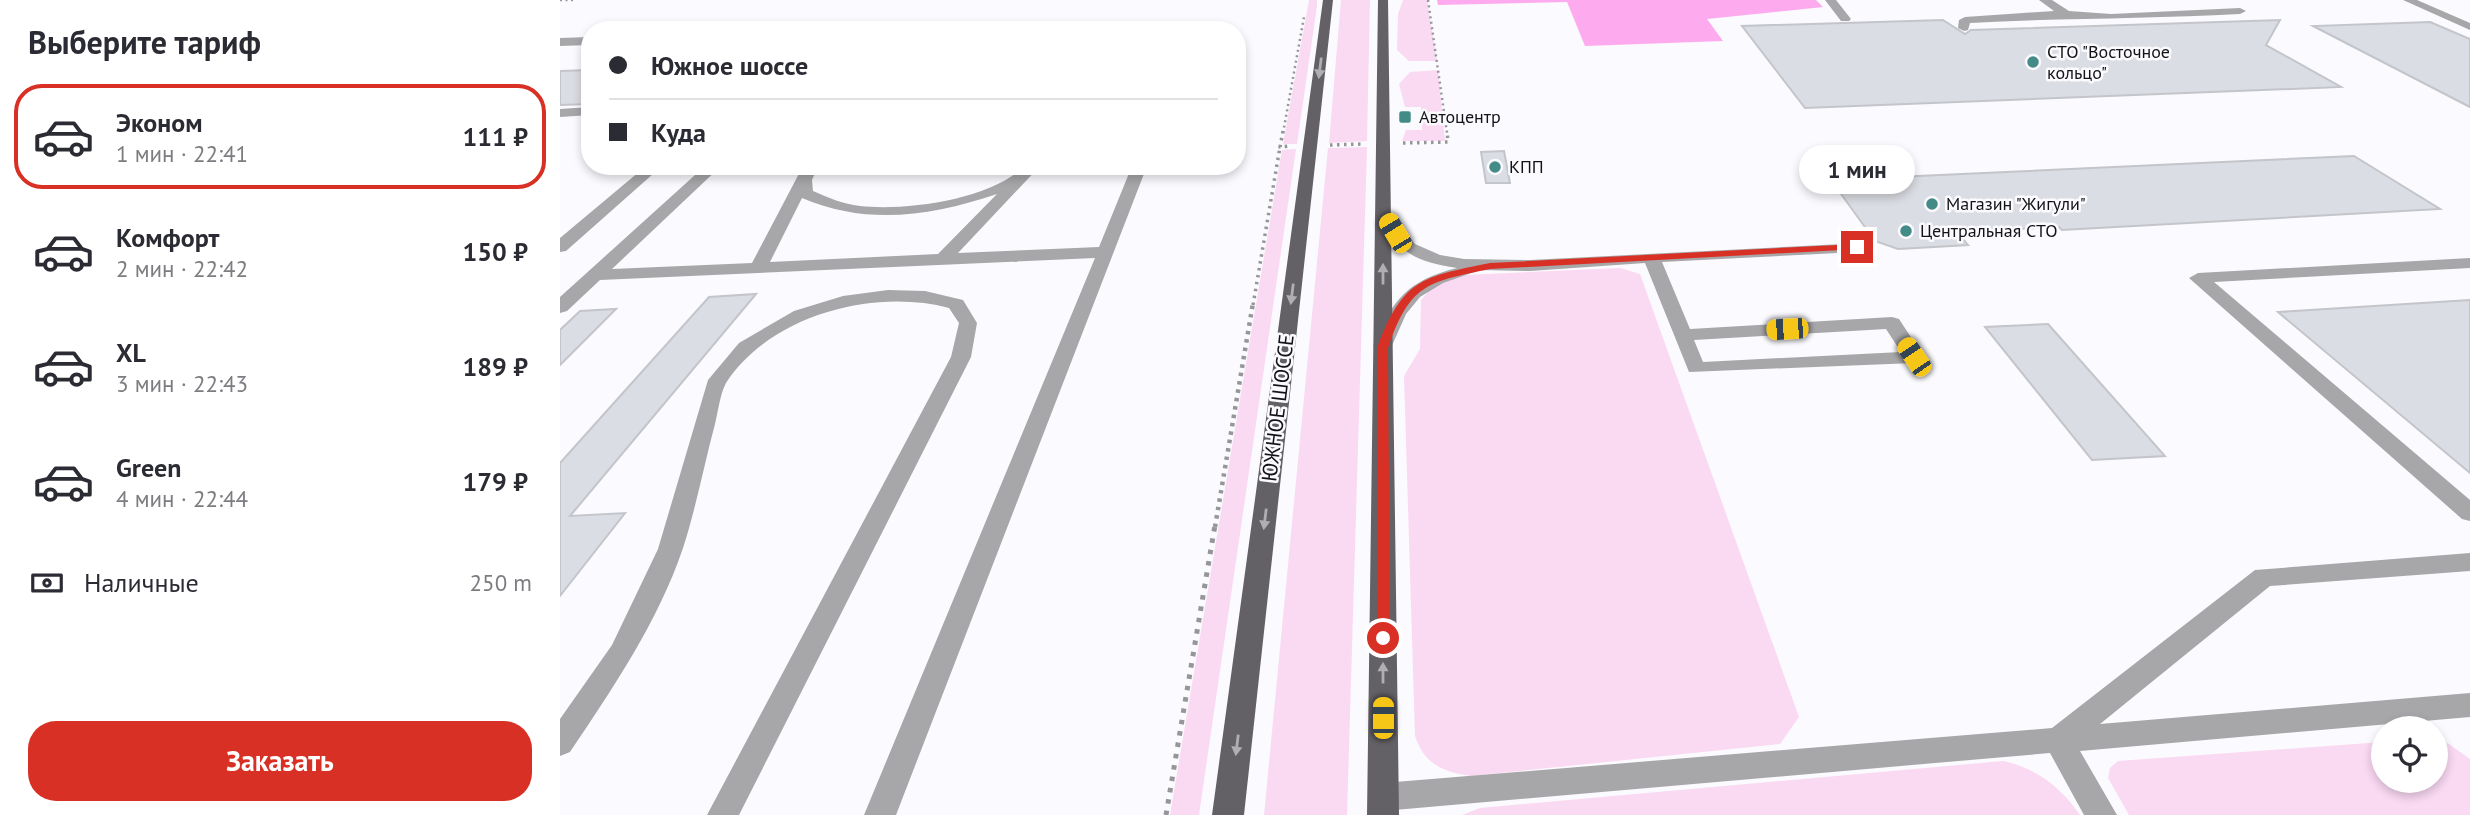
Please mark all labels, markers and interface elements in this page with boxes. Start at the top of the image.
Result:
text: Выберите тариф [28,21,261,63]
place label: СТО "Восточное кольцо" [2047,40,2170,84]
text: Южное шоссе [651,49,808,82]
marker: СТО "Восточное кольцо" [2025,54,2041,70]
one-way arrow [1314,57,1325,79]
icon: car [32,105,95,168]
place label: Автоцентр [1419,105,1501,128]
text: Эконом [116,106,203,139]
marker: Автоцентр [1397,109,1413,125]
text: Куда [651,116,706,149]
text: 111 ₽ [462,120,528,153]
text: 1 мин · 22:41 [116,139,248,168]
callout: 1 мин [1799,146,1915,194]
place label: КПП [1509,155,1544,178]
text: 1 мин [1827,155,1887,184]
marker: КПП [1487,159,1503,175]
place label: Магазин "Жигули" [1946,192,2086,215]
marker: Магазин "Жигули" [1924,196,1940,212]
car [1376,210,1415,256]
place label: Центральная СТО [1920,219,2058,242]
icon: car [32,220,95,283]
text: Комфорт [116,221,219,254]
marker: Центральная СТО [1898,223,1914,239]
route end [1841,231,1873,263]
text: 150 ₽ [462,235,528,268]
text: 2 мин · 22:42 [116,254,248,283]
one-way arrow [1377,263,1389,285]
one-way arrow [1287,283,1298,305]
car [1766,317,1809,341]
street label: ЮЖНОЕ ШОССЕ [1255,333,1300,483]
car [1894,334,1935,380]
icon: car [32,335,95,398]
text: XL [116,336,146,369]
text: 189 ₽ [462,350,528,383]
text: 3 мин · 22:43 [116,369,248,398]
icon: car [32,450,95,513]
text: Green [116,451,181,484]
text: 179 ₽ [462,465,528,498]
text: 4 мин · 22:44 [116,484,248,513]
one-way arrow [1259,509,1270,531]
icon: cash [28,564,66,602]
text: Наличные [84,566,199,599]
text: 250 m [470,568,532,597]
route start [1367,622,1399,654]
one-way arrow [1377,662,1389,684]
car [1373,697,1394,739]
map controls [2371,716,2448,793]
button: locate [2371,716,2448,793]
button: Заказать [28,721,532,801]
one-way arrow [1231,734,1242,756]

